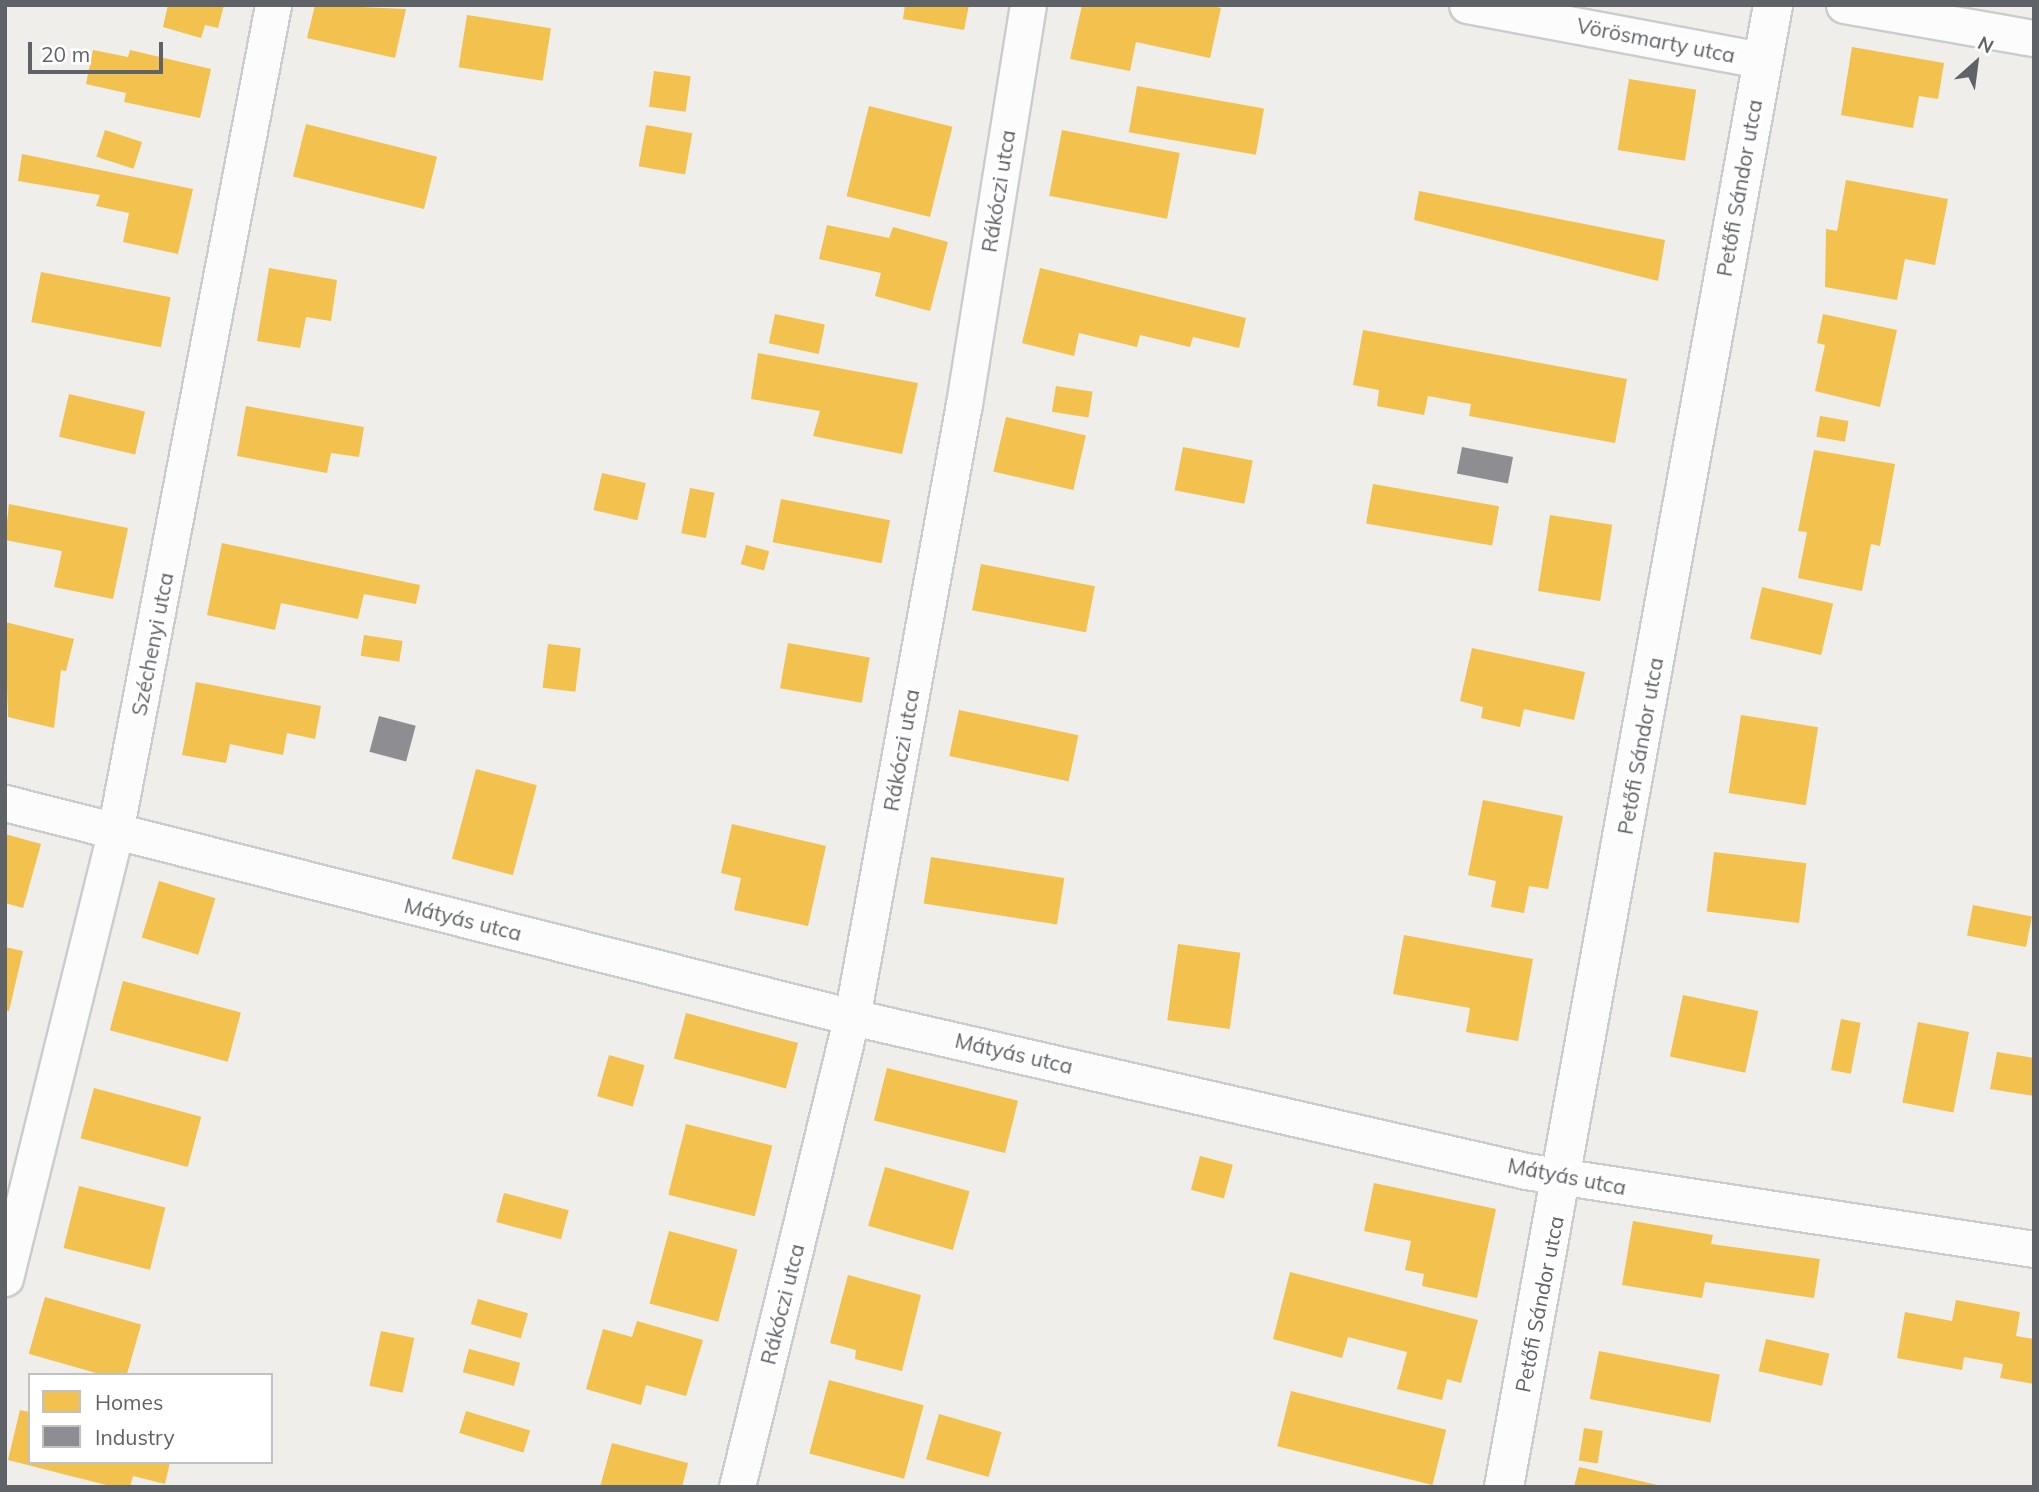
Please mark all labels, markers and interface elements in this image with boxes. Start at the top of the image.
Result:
street label: Vörösmarty utca [1575,12,1737,68]
scale bar [32,28,166,72]
north arrow [1941,28,2011,98]
text: N [1974,30,1998,58]
text: 20 m [41,41,90,67]
street label: Petőfi Sándor utca [1711,98,1767,278]
street label: Rákóczi utca [976,128,1020,254]
street label: Széchenyi utca [126,570,178,718]
street label: Petőfi Sándor utca [1612,656,1668,836]
street label: Rákóczi utca [878,687,924,813]
street label: Mátyás utca [402,892,524,946]
street label: Mátyás utca [953,1027,1075,1079]
street label: Mátyás utca [1506,1152,1628,1200]
street label: Petőfi Sándor utca [1510,1214,1568,1394]
street label: Rákóczi utca [755,1241,809,1367]
legend [28,1373,273,1464]
text: Homes [95,1389,163,1415]
text: Industry [95,1424,175,1450]

